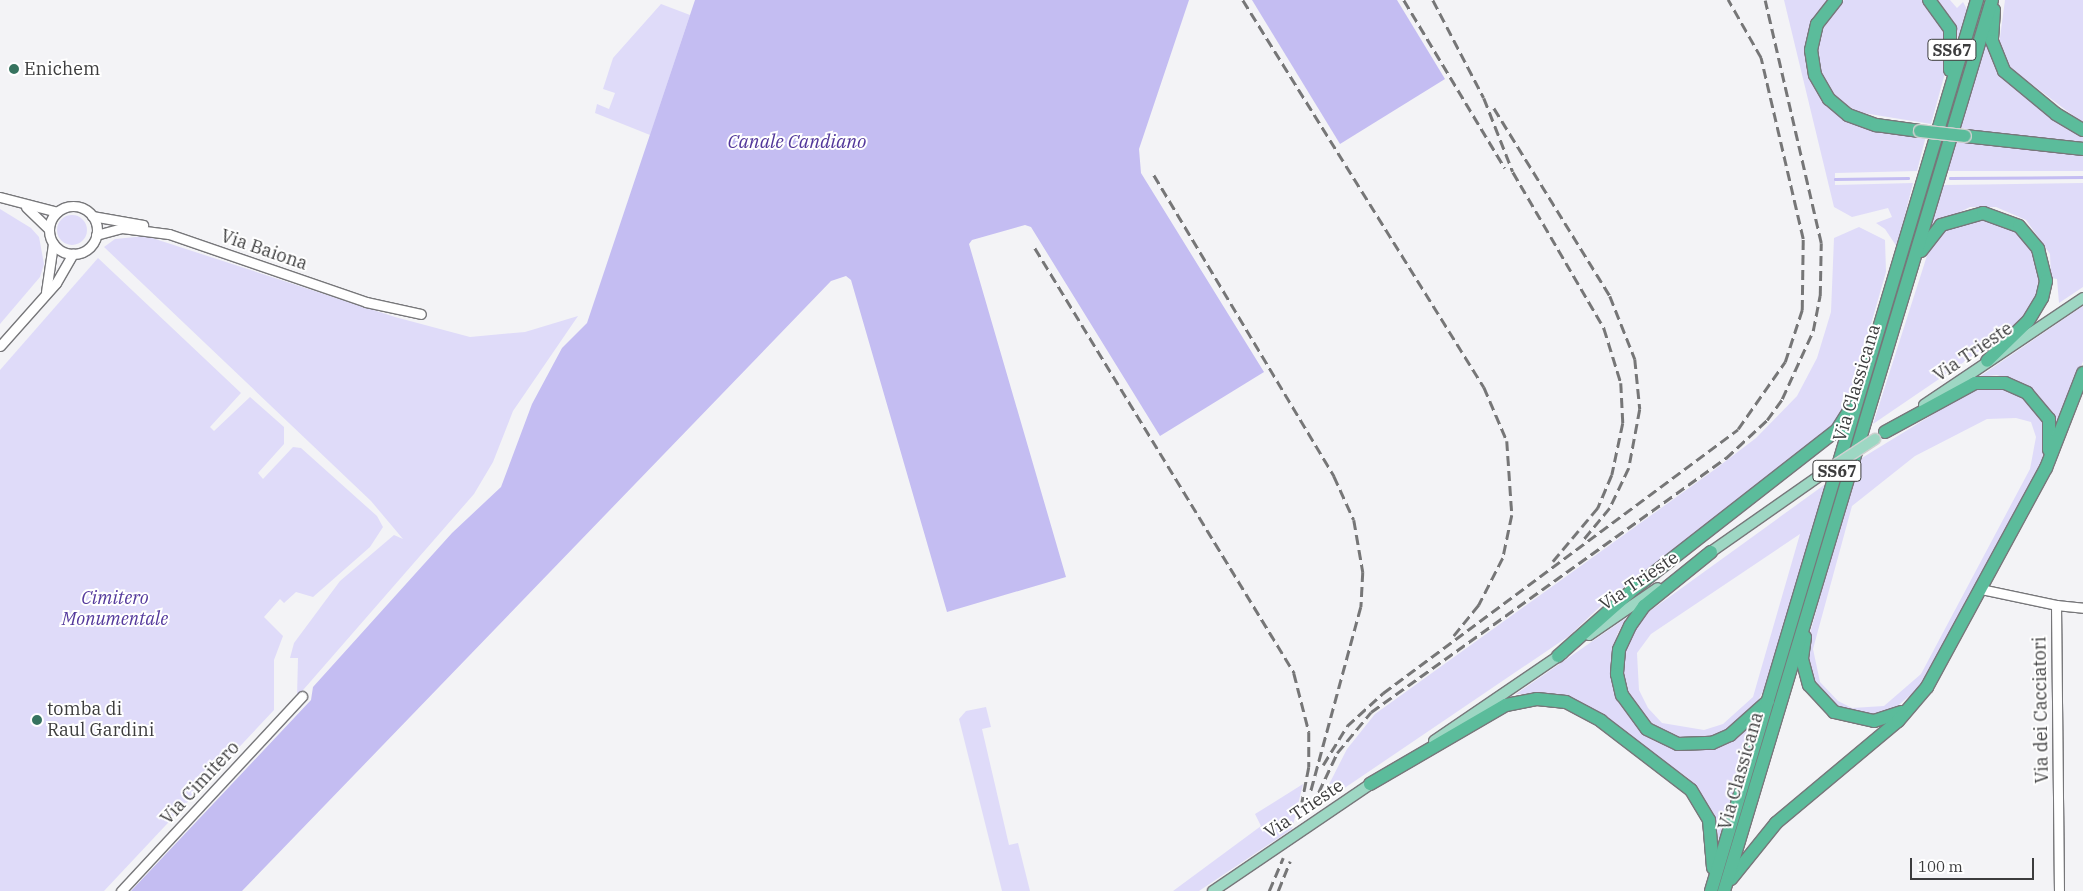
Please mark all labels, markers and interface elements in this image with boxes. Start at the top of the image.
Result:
road number: SS67 [1927,36,1977,64]
place label: Enichem [24,58,100,80]
marker: Enichem [8,63,20,75]
water label: Canale Candiano [727,131,867,153]
street label: Via Baiona [218,225,310,275]
street label: Via Trieste [1929,318,2017,386]
street label: Via Classicana [1829,322,1885,444]
road number: SS67 [1812,458,1862,484]
street label: Via Trieste [1595,547,1683,615]
park label: Cimitero Monumentale [62,588,168,630]
street label: Via dei Cacciatori [2029,636,2053,784]
place label: tomba di Raul Gardini [47,699,154,742]
street label: Via Classicana [1714,710,1768,832]
marker: tomba di Raul Gardini [31,714,43,726]
street label: Via Cimitero [156,737,244,829]
street label: Via Trieste [1260,775,1348,843]
scale bar [1913,848,2037,880]
text: 100 m [1918,857,1963,876]

